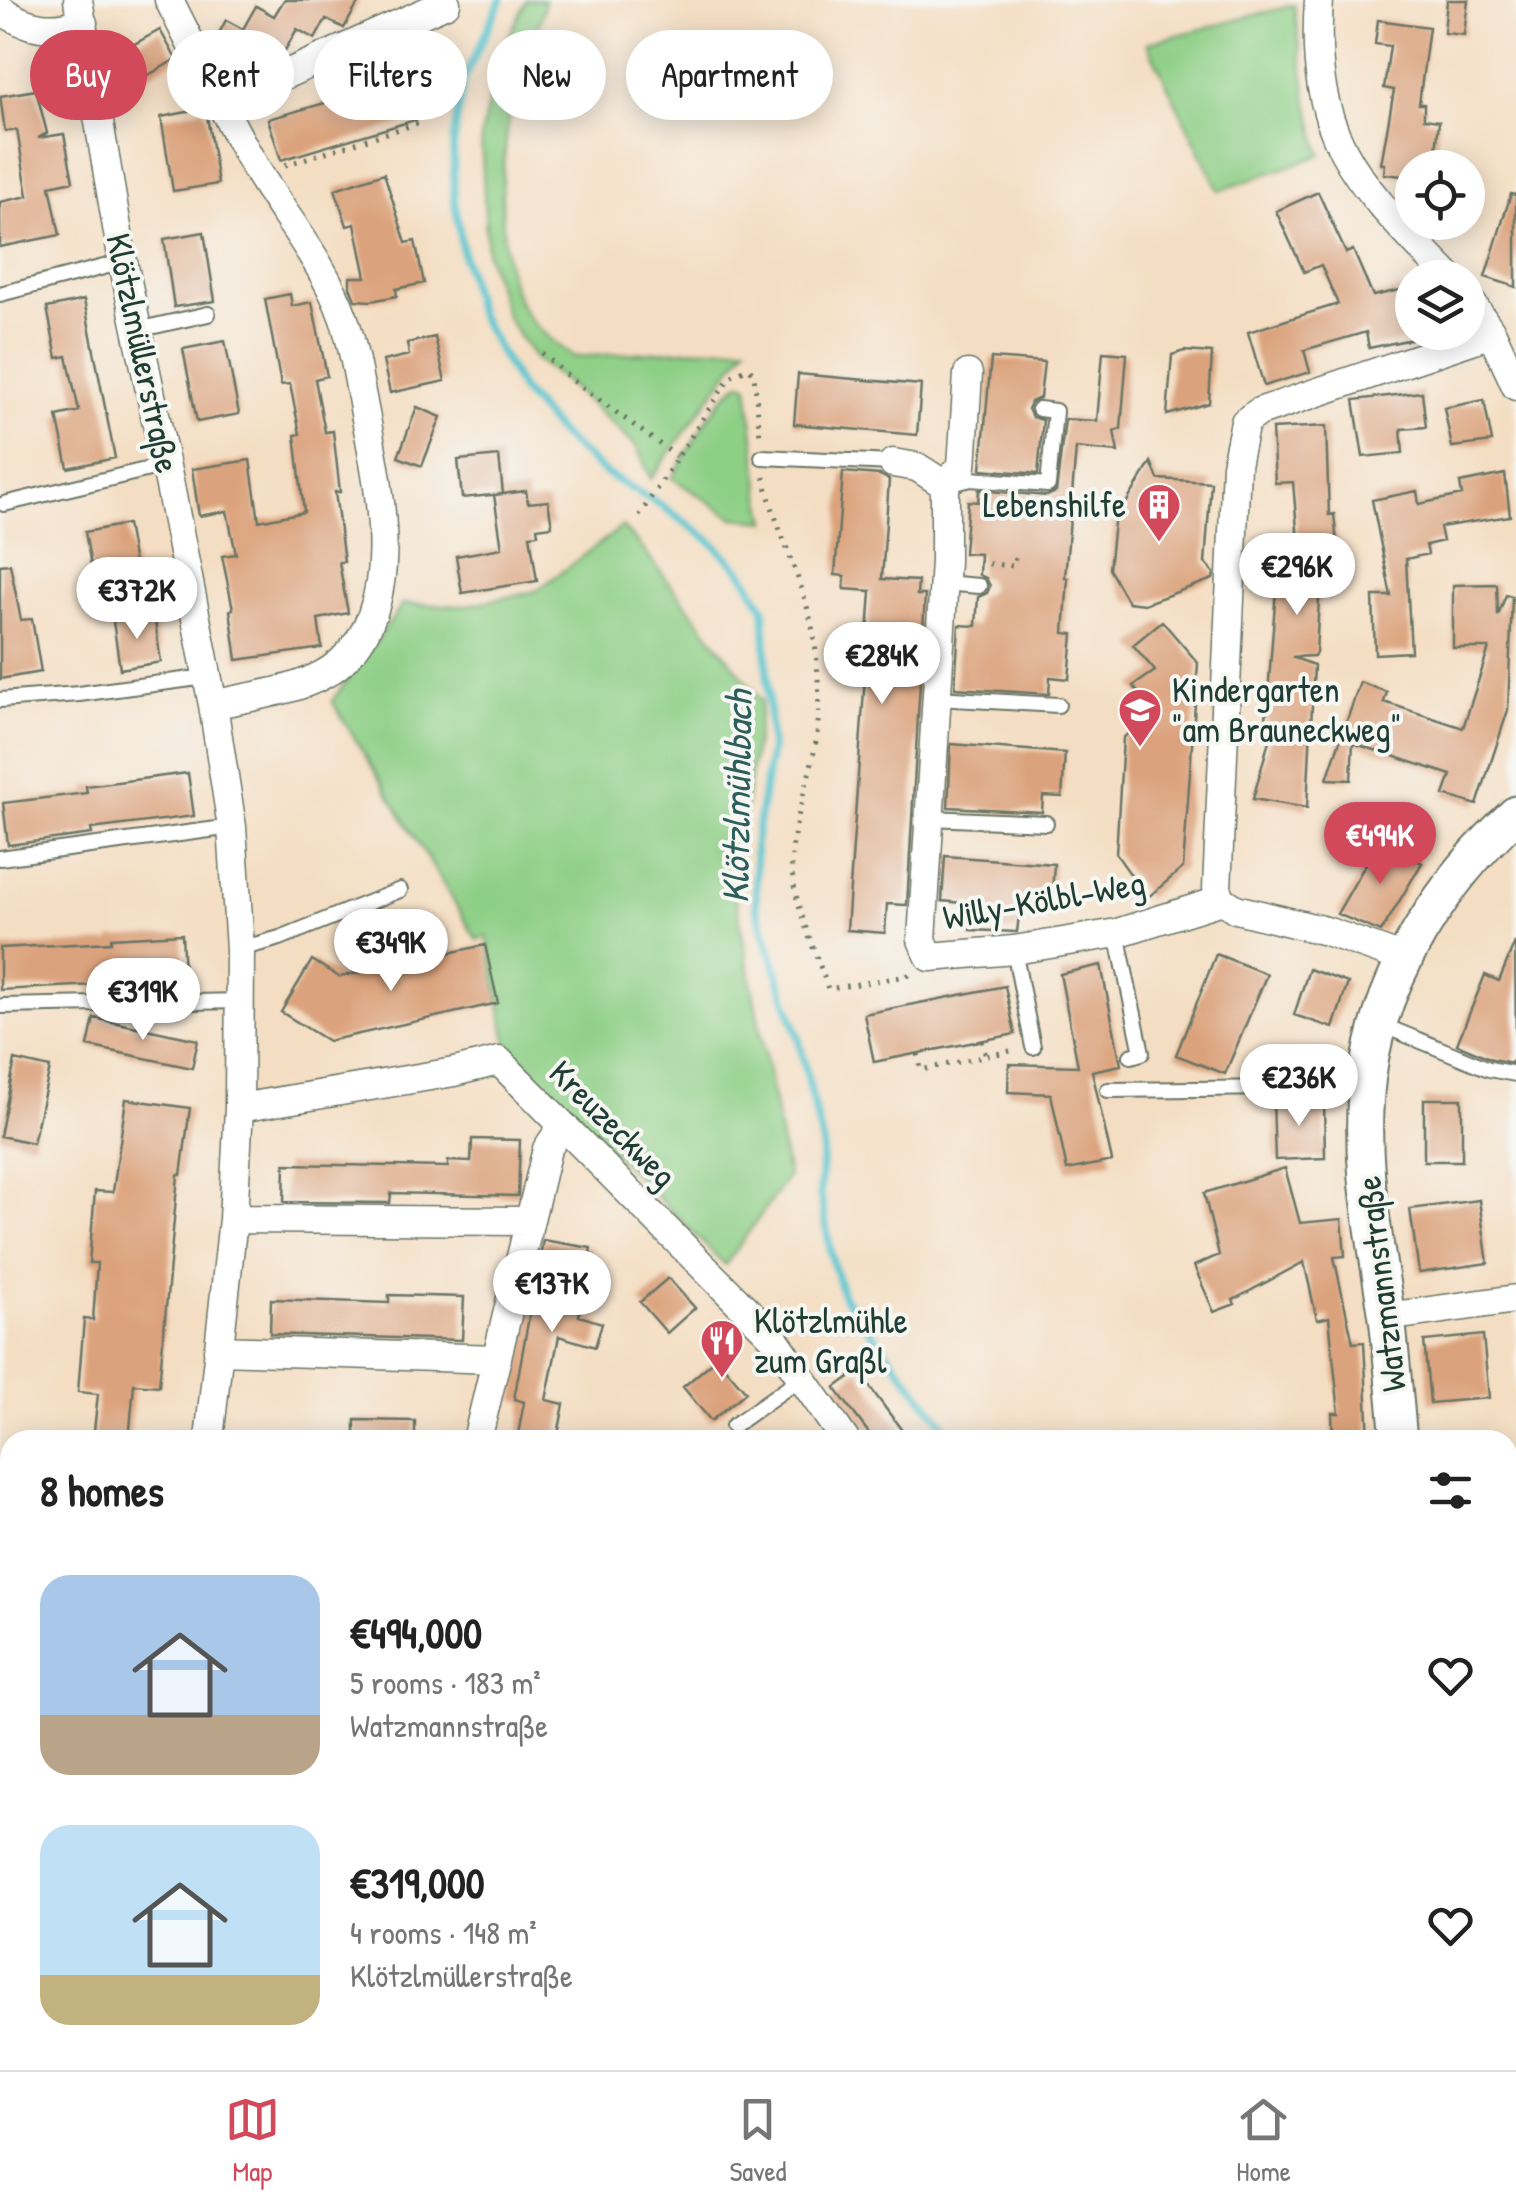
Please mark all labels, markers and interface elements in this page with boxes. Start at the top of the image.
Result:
chip: Buy [30,30,147,120]
chip: Rent [167,30,294,120]
chip: Filters [314,30,467,120]
chip: New [487,30,606,120]
chip: Apartment [626,30,833,120]
map controls [1395,150,1485,350]
button: locate [1395,150,1485,240]
street label: Klötzlmüllerstraße [95,229,192,477]
button: layers [1395,260,1485,350]
place label: Lebenshilfe [983,481,1126,528]
building icon: Lebenshilfe [1136,482,1182,543]
pin: €296K [1227,533,1367,618]
text: €296K [1261,544,1333,587]
pin: €372K [67,557,207,642]
text: €372K [98,568,176,611]
pin: €284K [812,622,952,707]
text: €284K [846,633,918,676]
place label: Kindergarten "am Brauneckweg" [1172,666,1401,753]
water label: Klötzlmühlbach [708,687,764,904]
school or university icon: Kindergarten "am Brauneckweg" [1117,687,1163,748]
pin: €494K [1310,802,1450,887]
text: €494K [1346,813,1414,856]
street label: Willy-Kölbl-Weg [939,859,1148,940]
pin: €349K [321,909,461,994]
text: €349K [356,920,426,963]
pin: €319K [73,958,213,1043]
text: €319K [108,969,178,1012]
pin: €236K [1229,1044,1369,1129]
street label: Kreuzeckweg [539,1050,687,1198]
text: €236K [1262,1055,1336,1098]
street label: Watzmannstraße [1344,1174,1417,1394]
pin: €137K [482,1250,622,1335]
text: €137K [515,1261,589,1304]
place label: Klötzlmühle zum Graßl [754,1297,908,1384]
restaurant icon: Klötzlmühle zum Graßl [699,1318,745,1379]
text: 8 homes [40,1462,164,1519]
icon: filters [1423,1463,1478,1518]
text: €494,000 [350,1604,482,1661]
icon: home [120,1615,240,1735]
icon: heart [1423,1648,1478,1703]
text: 5 rooms · 183 m² [350,1661,541,1704]
text: Watzmannstraße [350,1704,548,1747]
text: €319,000 [350,1854,485,1911]
icon: home [120,1865,240,1985]
icon: heart [1423,1898,1478,1953]
text: 4 rooms · 148 m² [350,1911,537,1954]
text: Klötzlmüllerstraße [350,1954,573,1997]
tab: Map [225,2092,280,2190]
tab: Saved [729,2092,787,2190]
tab: Home [1236,2092,1291,2190]

